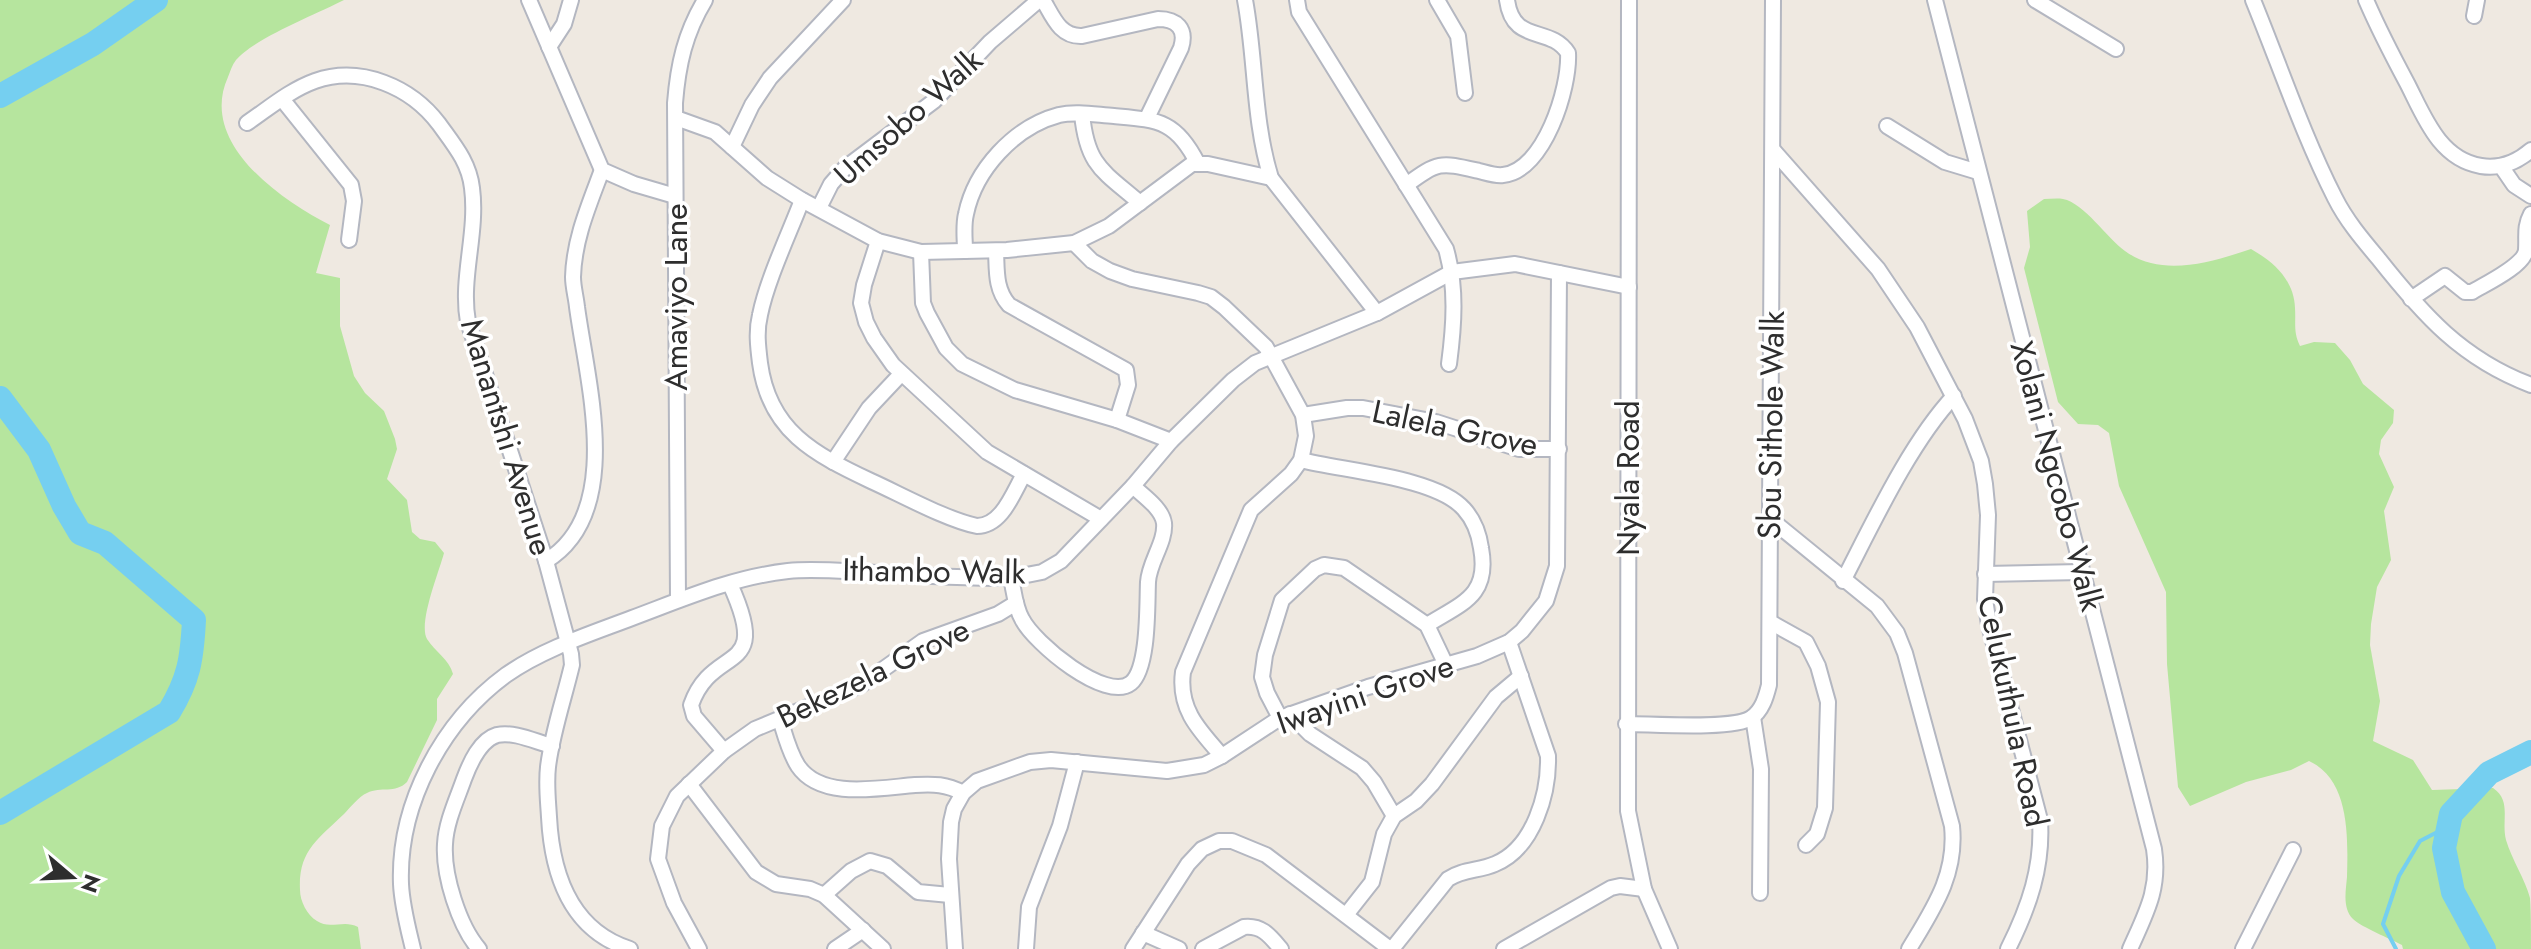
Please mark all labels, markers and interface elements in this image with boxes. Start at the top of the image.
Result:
street label: Umsobo Walk [823,37,993,196]
street label: Amaviyo Lane [653,203,699,391]
street label: Sbu Sithole Walk [1746,309,1796,540]
street label: Manantshi Avenue [449,313,565,561]
street label: Xolani Ngcobo Walk [1999,336,2115,617]
street label: Lalela Grove [1368,388,1542,468]
street label: Nyala Road [1605,400,1651,556]
street label: Ithambo Walk [842,546,1027,596]
street label: Celukuthula Road [1966,591,2060,831]
street label: Bekezela Grove [769,606,977,740]
street label: Iwayini Grove [1270,642,1460,746]
north arrow [32,837,112,917]
text: N [73,870,109,897]

